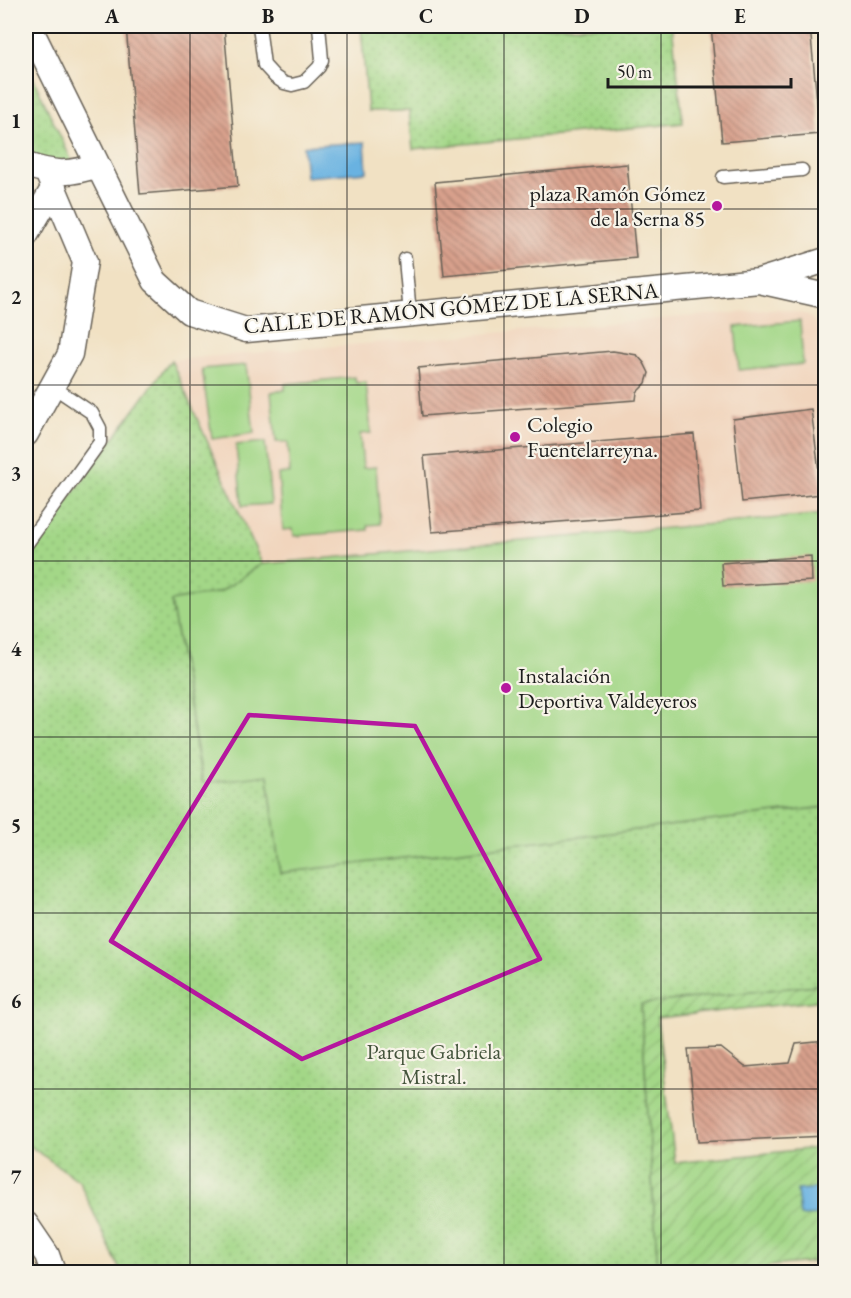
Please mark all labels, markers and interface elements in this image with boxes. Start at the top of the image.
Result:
text: A [104,3,120,29]
text: B [262,3,274,29]
text: C [419,3,433,29]
text: D [574,3,590,29]
text: E [734,3,746,29]
scale bar [608,51,791,89]
text: 50 m [617,60,652,83]
text: 1 [11,108,21,134]
place label: plaza Ramón Gómez de la Serna 85 [529,179,706,233]
marker: plaza Ramón Gómez de la Serna 85 [710,199,724,213]
street label: CALLE DE RAMÓN GÓMEZ DE LA SERNA [242,275,661,341]
text: 2 [11,284,22,310]
place label: Colegio Fuentelarreyna. [527,410,658,464]
marker: Colegio Fuentelarreyna. [508,430,522,444]
text: 3 [11,460,21,486]
text: 4 [11,636,22,662]
place label: Instalación Deportiva Valdeyeros [518,661,697,715]
marker: Instalación Deportiva Valdeyeros [499,681,513,695]
text: 5 [11,812,21,838]
text: 6 [11,988,22,1014]
park label: Parque Gabriela Mistral. [367,1037,502,1091]
text: 7 [11,1164,22,1190]

